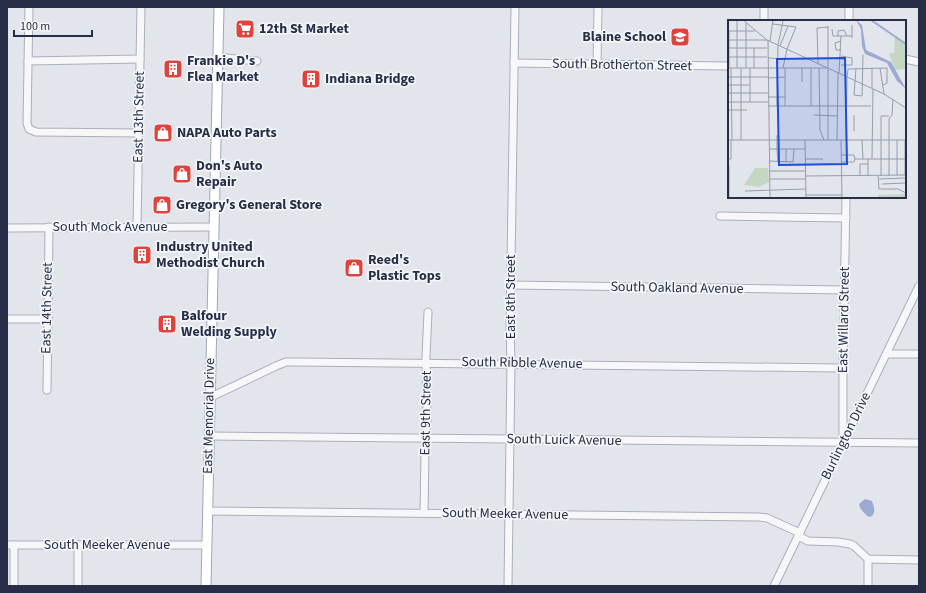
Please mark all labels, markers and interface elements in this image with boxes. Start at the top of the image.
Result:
scale bar [14,12,92,38]
text: 100 m [20,18,50,35]
supermarket icon: 12th St Market [234,18,256,40]
place label: 12th St Market [259,19,349,39]
inset map [728,20,906,198]
school or university icon: Blaine School [669,26,691,48]
place label: Blaine School [582,27,666,47]
place label: Frankie D's Flea Market [187,51,260,87]
street label: South Brotherton Street [552,54,692,76]
building icon: Frankie D's Flea Market [162,58,184,80]
building icon: Indiana Bridge [300,68,322,90]
place label: Indiana Bridge [325,69,415,89]
street label: East 13th Street [128,71,150,163]
shop icon: NAPA Auto Parts [152,122,174,144]
place label: NAPA Auto Parts [177,123,277,143]
place label: Don's Auto Repair [196,156,263,192]
shop icon: Don's Auto Repair [171,163,193,185]
shop icon: Gregory's General Store [151,194,173,216]
place label: Gregory's General Store [176,195,322,215]
street label: South Mock Avenue [53,217,167,237]
place label: Industry United Methodist Church [156,237,265,273]
building icon: Industry United Methodist Church [131,244,153,266]
place label: Reed's Plastic Tops [368,250,441,286]
street label: East 8th Street [501,254,521,339]
shop icon: Reed's Plastic Tops [343,257,365,279]
street label: East 14th Street [36,262,58,354]
street label: East Willard Street [833,266,855,373]
street label: South Oakland Avenue [610,277,744,299]
place label: Balfour Welding Supply [181,306,278,342]
building icon: Balfour Welding Supply [156,313,178,335]
street label: South Ribble Avenue [461,352,583,374]
street label: East Memorial Drive [198,358,220,474]
street label: East 9th Street [415,370,437,456]
street label: Burlington Drive [816,389,876,483]
street label: South Luick Avenue [506,429,622,451]
street label: South Meeker Avenue [442,503,568,525]
street label: South Meeker Avenue [44,535,170,555]

